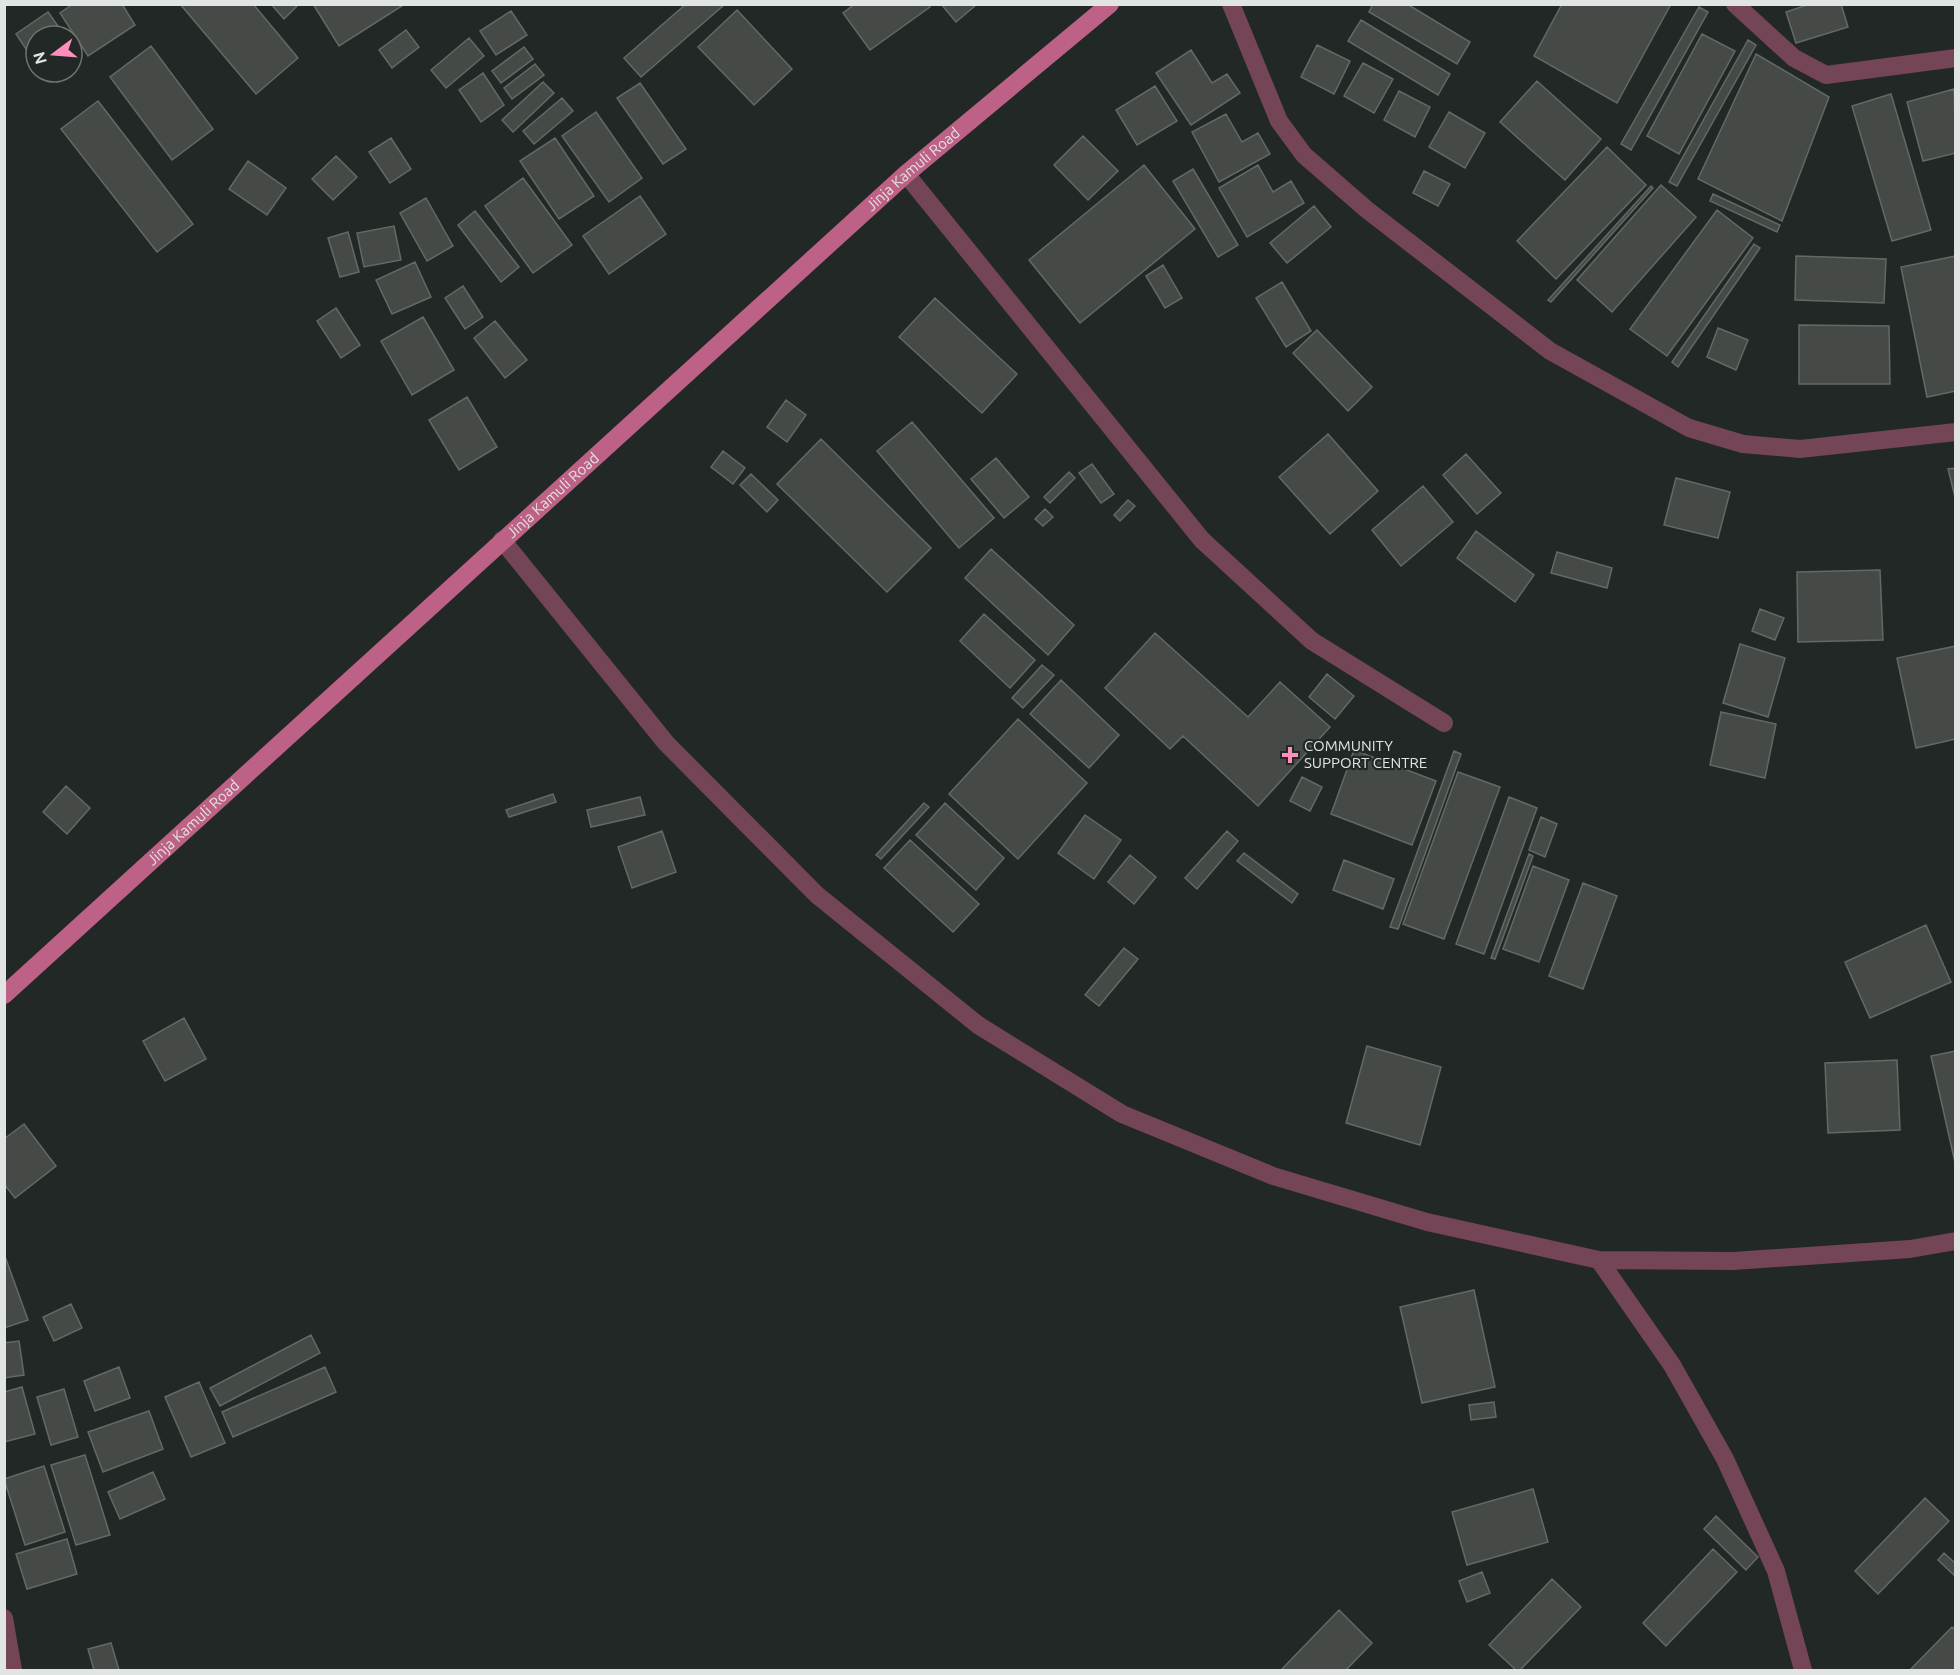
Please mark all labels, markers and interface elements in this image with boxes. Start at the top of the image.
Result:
north arrow [24,24,84,84]
text: N [29,50,50,66]
street label: Jinja Kamuli Road [862,124,963,214]
street label: Jinja Kamuli Road [503,449,602,541]
place label: COMMUNITY SUPPORT CENTRE [1304,737,1427,771]
marker: COMMUNITY SUPPORT CENTRE [1281,746,1299,764]
street label: Jinja Kamuli Road [143,776,243,868]

